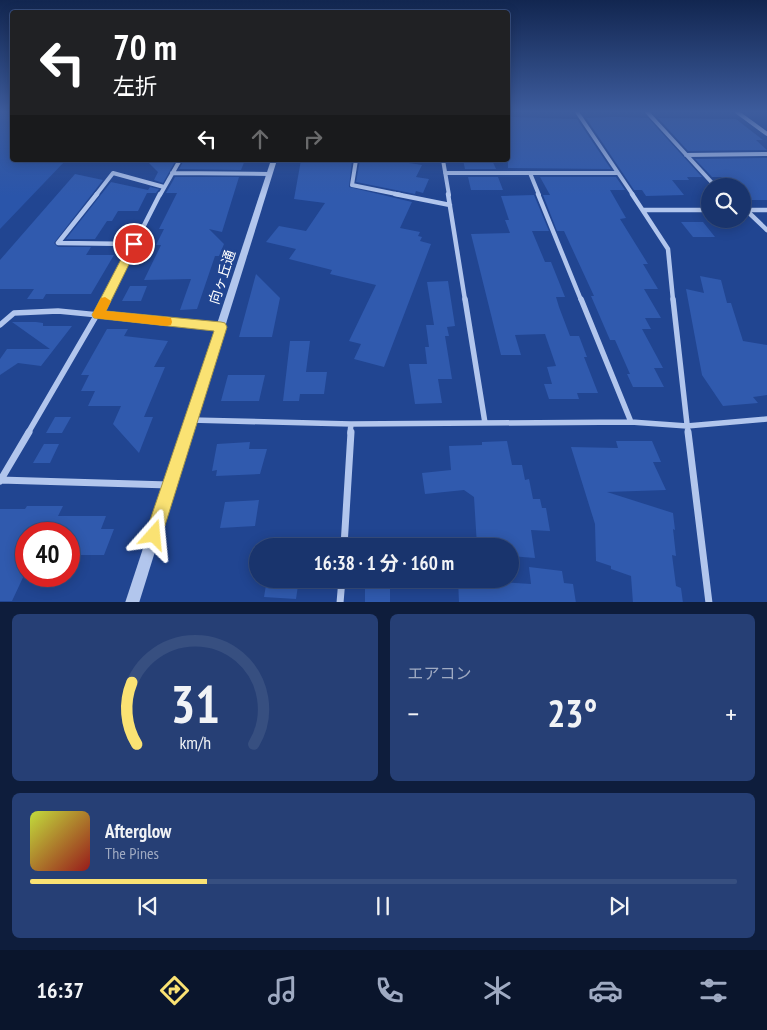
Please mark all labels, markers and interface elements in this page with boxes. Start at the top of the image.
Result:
text: 70 m [113,24,177,70]
icon: left [30,30,95,95]
text: 左折 [113,72,157,100]
icon: left [193,125,221,153]
icon: ahead [246,125,274,153]
icon: right [299,125,327,153]
map controls [701,178,751,228]
button: search [701,178,751,228]
pin [113,223,155,265]
icon: arrive [120,230,148,258]
street label: 向ヶ丘通 [205,248,239,306]
position arrow [127,508,179,560]
speed limit sign: 40 [15,522,80,587]
text: 16:38 · 1 分 · 160 m [314,551,454,575]
text: エアコン [408,663,472,683]
text: 31 [170,670,220,737]
text: 23° [547,688,597,737]
text: − [408,695,419,732]
text: + [725,695,737,732]
text: km/h [179,731,211,754]
text: Afterglow [105,819,171,843]
text: The Pines [105,843,159,863]
icon: previous [134,892,162,920]
icon: pause [369,892,397,920]
icon: next [605,892,633,920]
icon: directions [157,973,192,1008]
icon: music [265,973,300,1008]
icon: phone [372,973,407,1008]
icon: climate [480,973,515,1008]
icon: car [588,973,623,1008]
icon: filters [696,973,731,1008]
text: 16:37 [36,976,84,1004]

